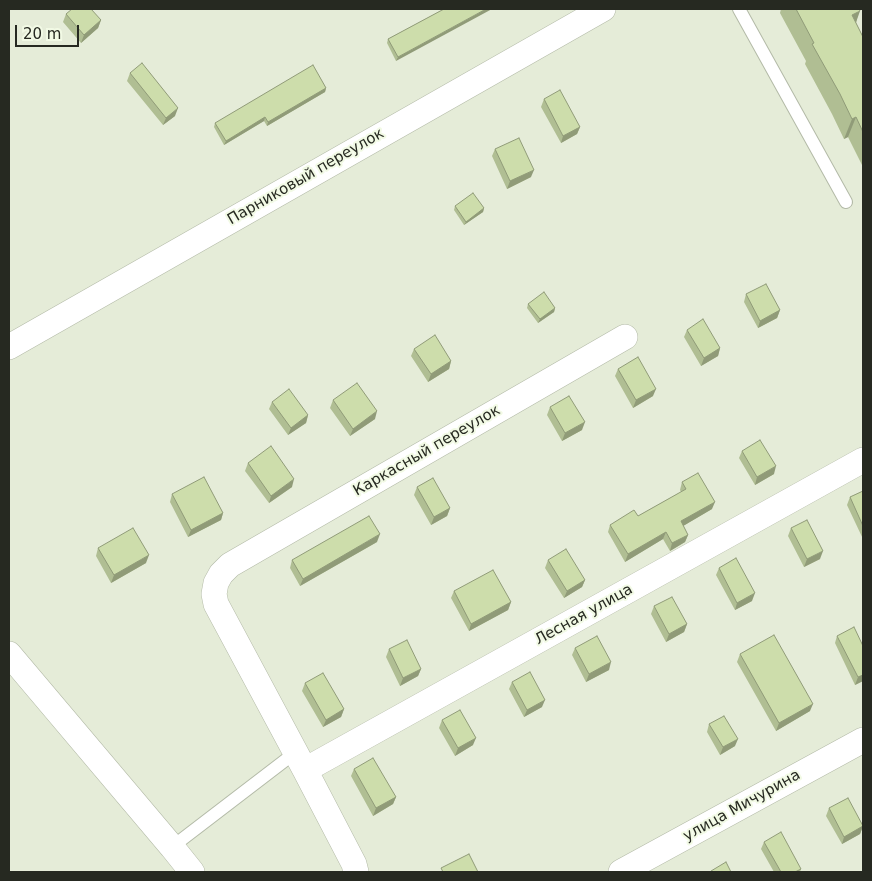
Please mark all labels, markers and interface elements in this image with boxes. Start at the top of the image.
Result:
scale bar [18,15,81,47]
text: 20 m [23,25,61,43]
street label: Парниковый переулок [225,125,387,229]
street label: Каркасный переулок [350,402,504,500]
street label: Лесная улица [532,581,636,649]
street label: улица Мичурина [680,766,804,846]

